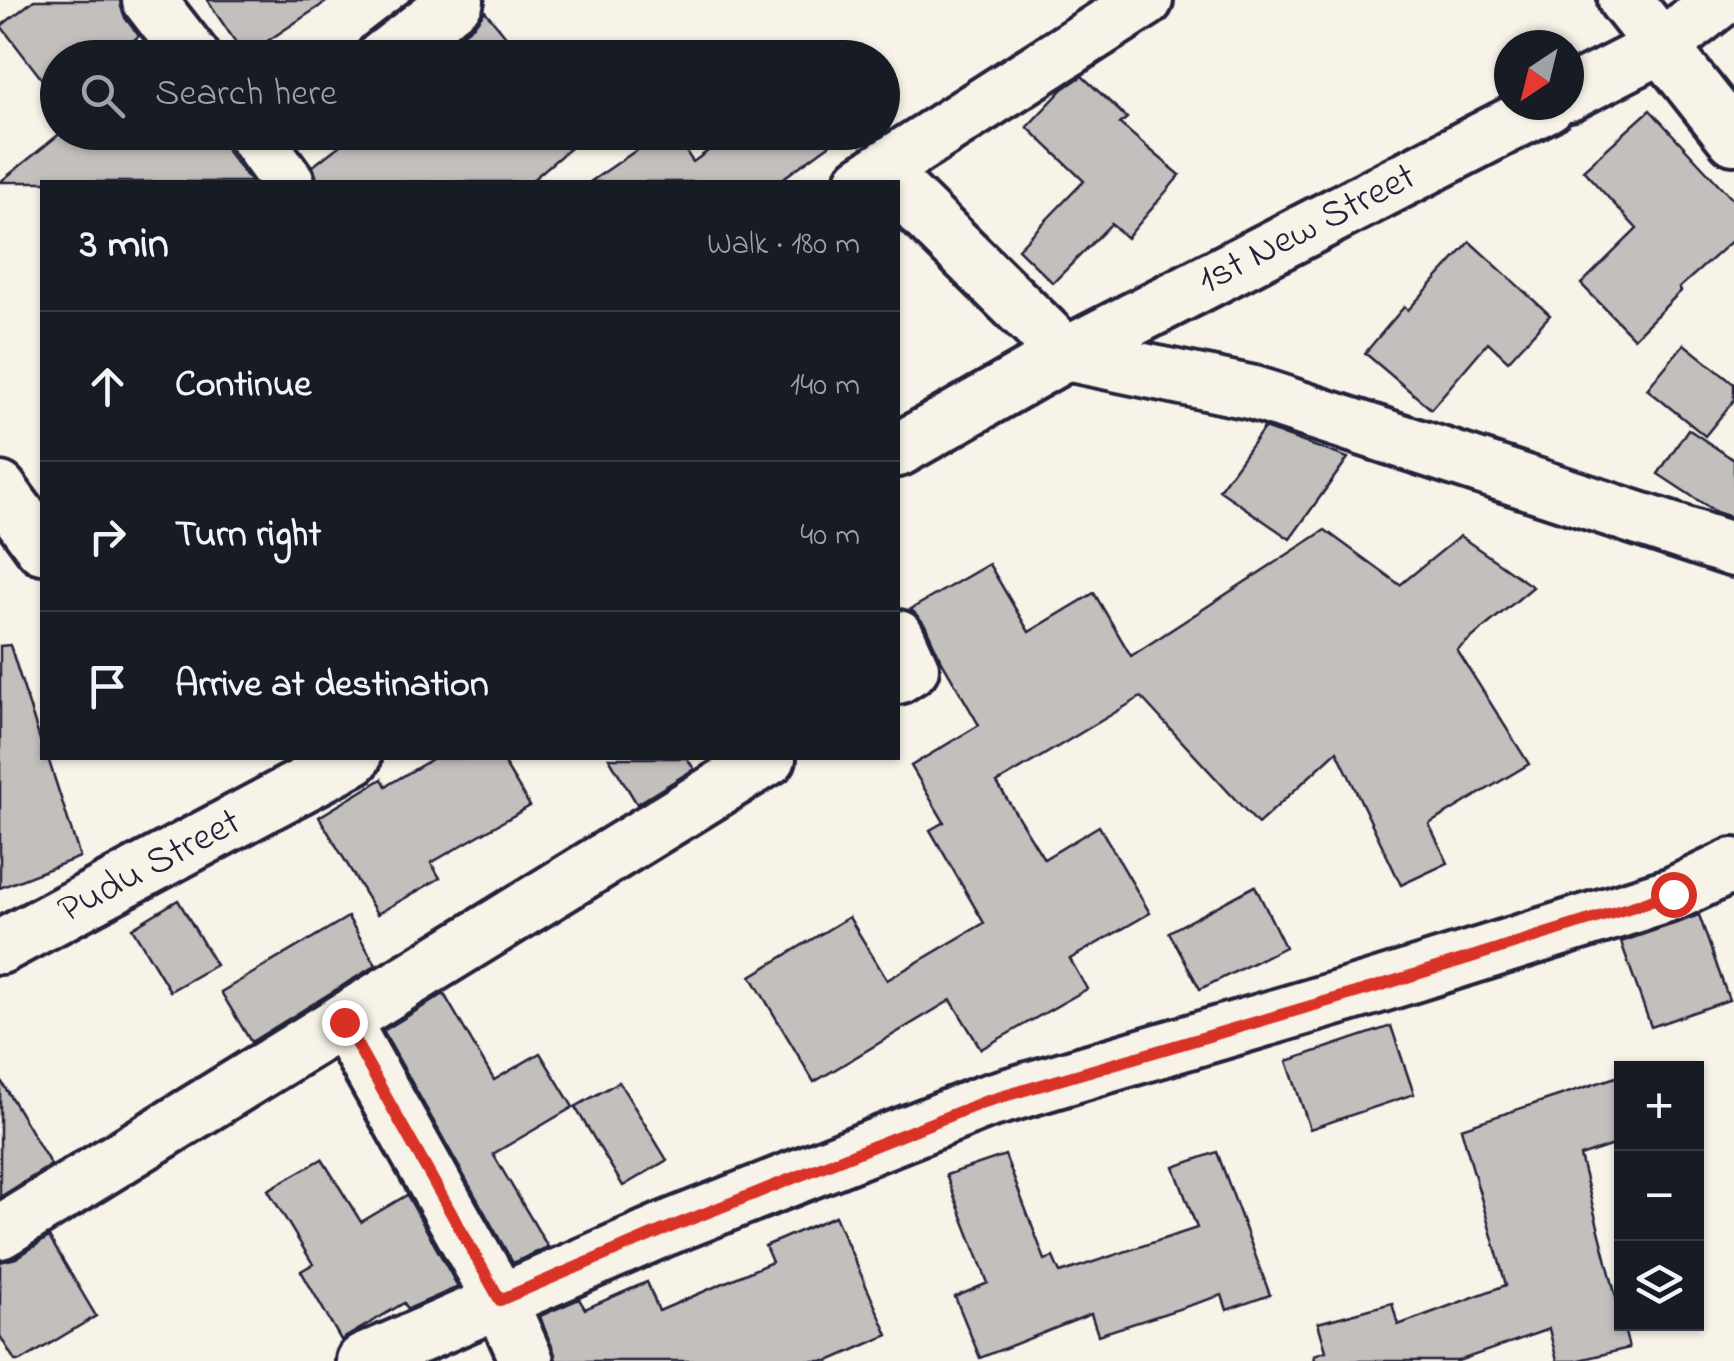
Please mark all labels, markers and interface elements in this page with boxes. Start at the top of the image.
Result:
north arrow [1494,30,1584,120]
search box [40,40,900,150]
text: Search here [155,67,337,123]
icon: search [75,68,130,123]
street label: 1st New Street [1188,148,1427,310]
text: 3 min [80,215,169,276]
text: Walk · 180 m [707,222,860,269]
text: Continue [175,358,311,414]
icon: ahead [80,359,135,414]
text: 140 m [790,363,860,410]
text: Turn right [175,508,321,564]
icon: right [80,509,135,564]
text: 40 m [800,513,860,560]
text: Arrive at destination [175,658,489,714]
icon: arrive [80,659,135,714]
street label: Pudu Street [48,794,252,940]
route start [1651,872,1697,918]
route end [322,1000,368,1046]
map controls [1614,1061,1704,1331]
button: + [1614,1061,1704,1151]
button: − [1614,1151,1704,1241]
button: layers [1614,1241,1704,1331]

